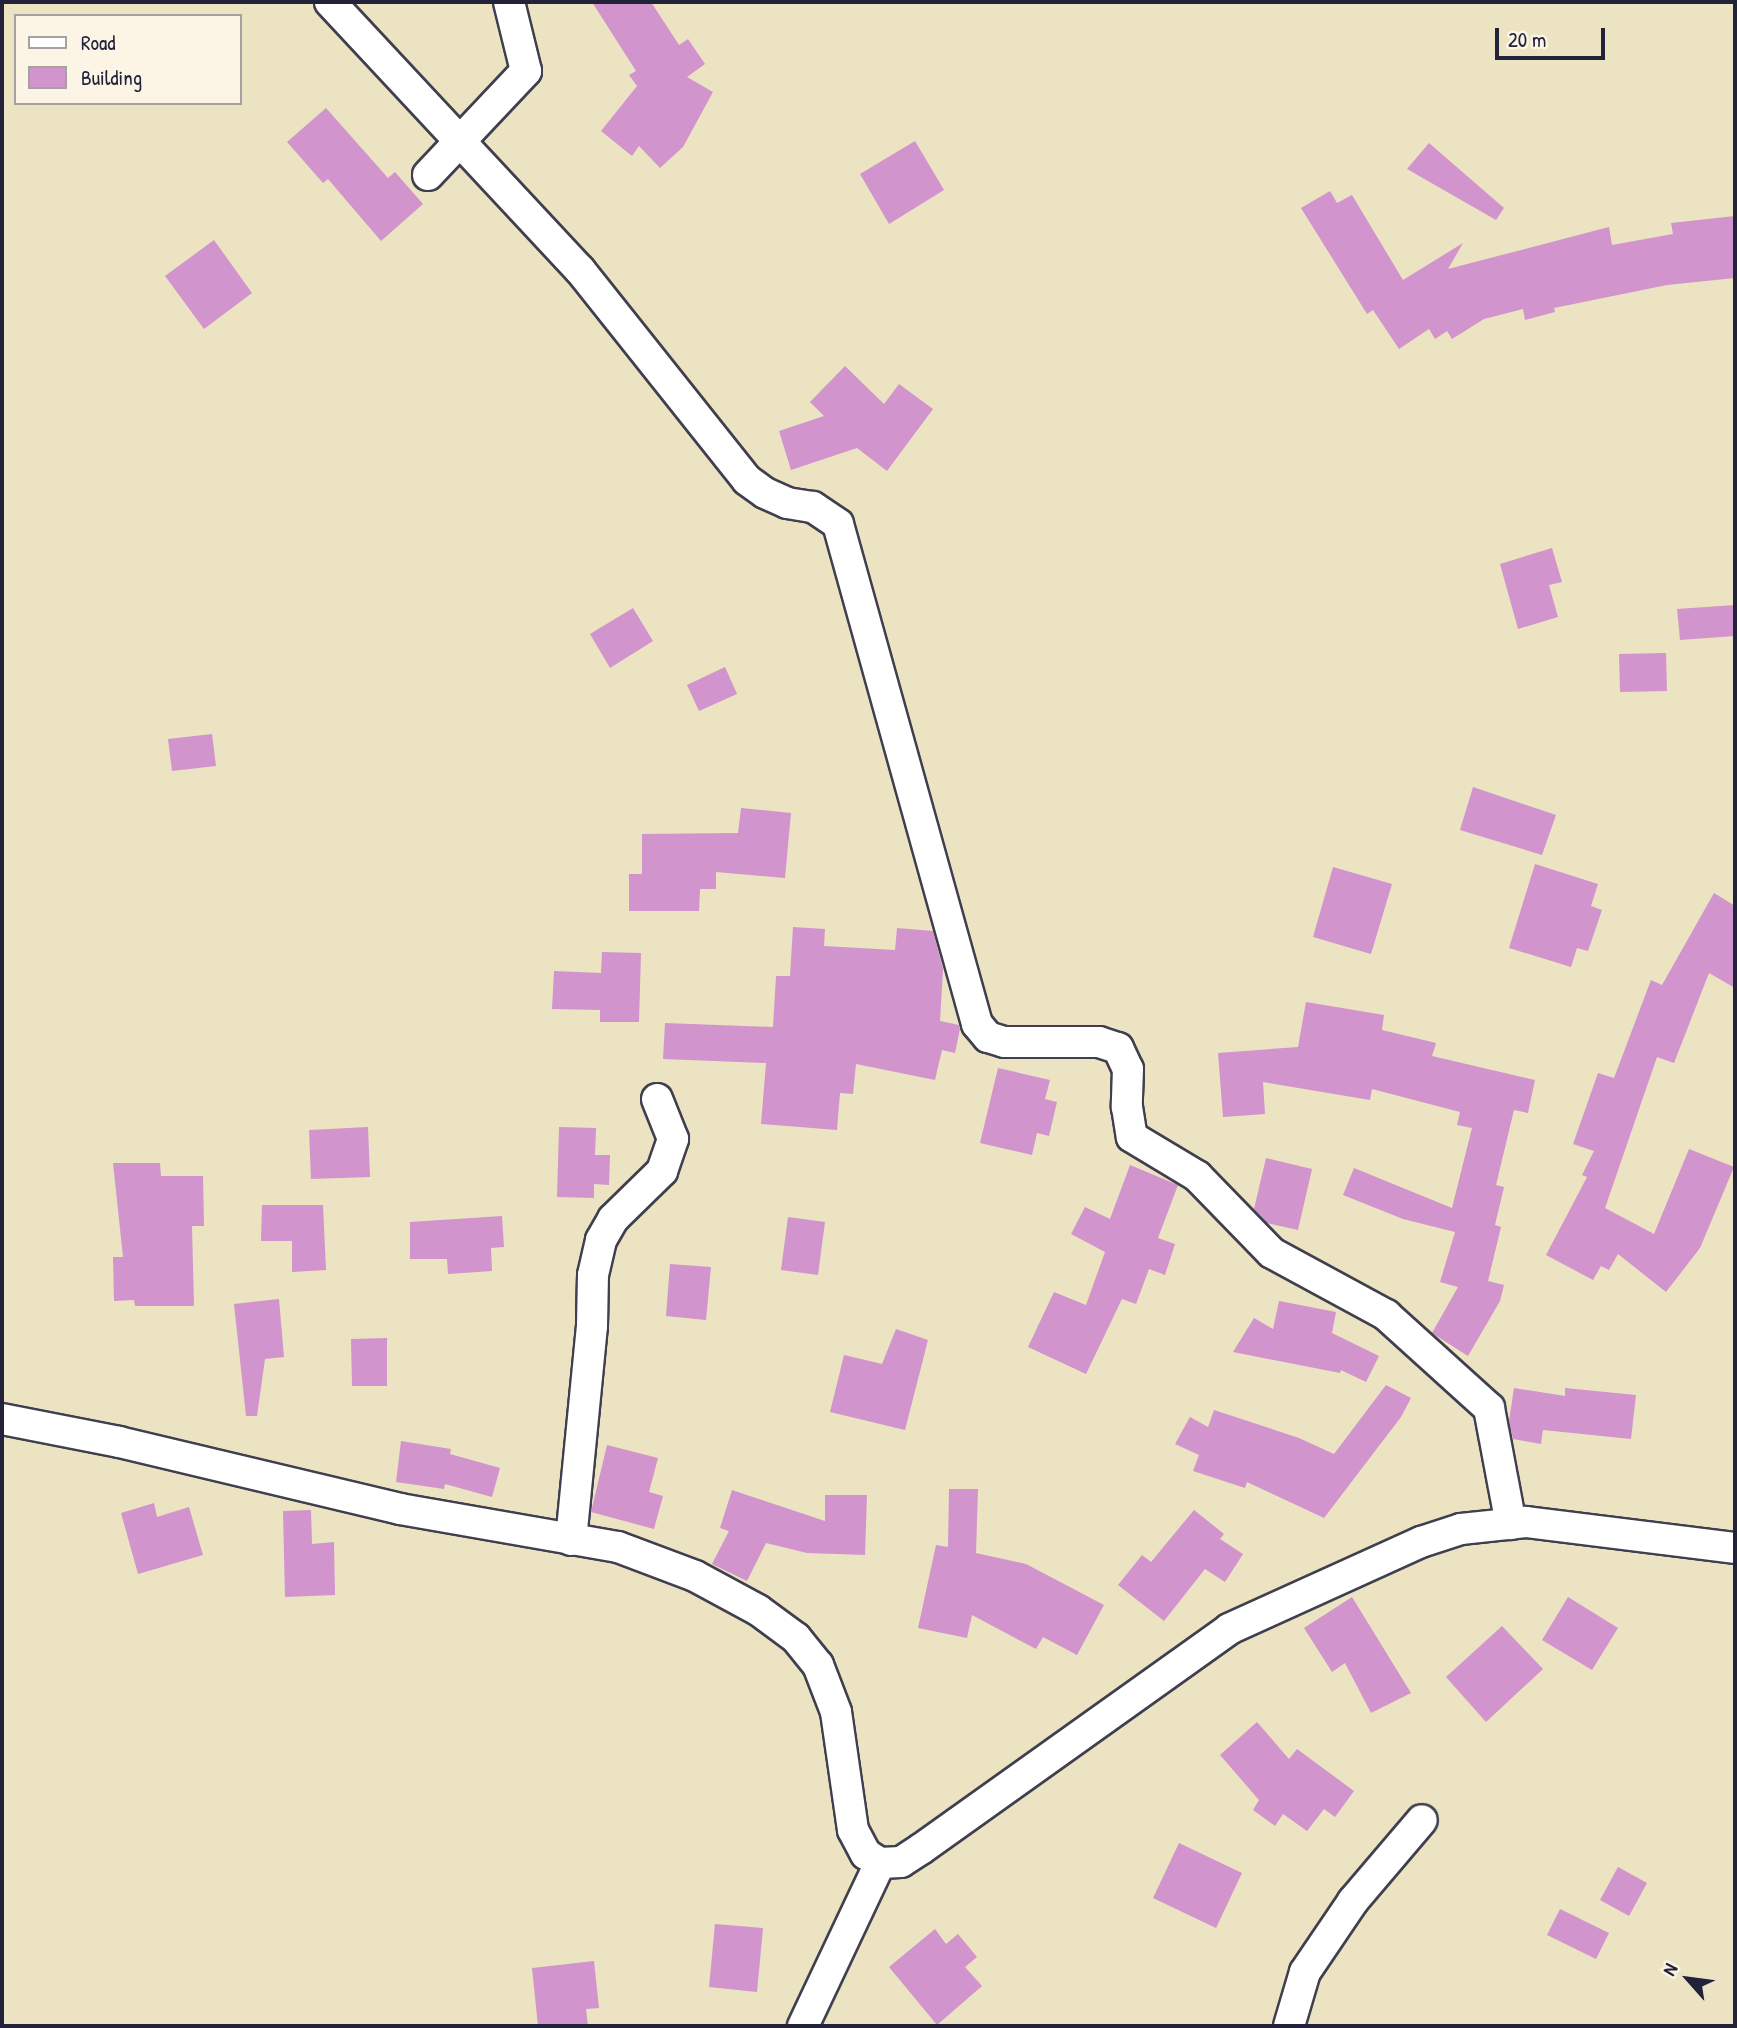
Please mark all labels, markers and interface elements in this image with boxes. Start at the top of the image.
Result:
legend [14,14,242,105]
scale bar [1499,14,1609,58]
text: 20 m [1508,25,1546,54]
text: Road [81,28,115,57]
text: Building [81,63,142,92]
north arrow [1653,1944,1723,2014]
text: N [1656,1959,1683,1980]

